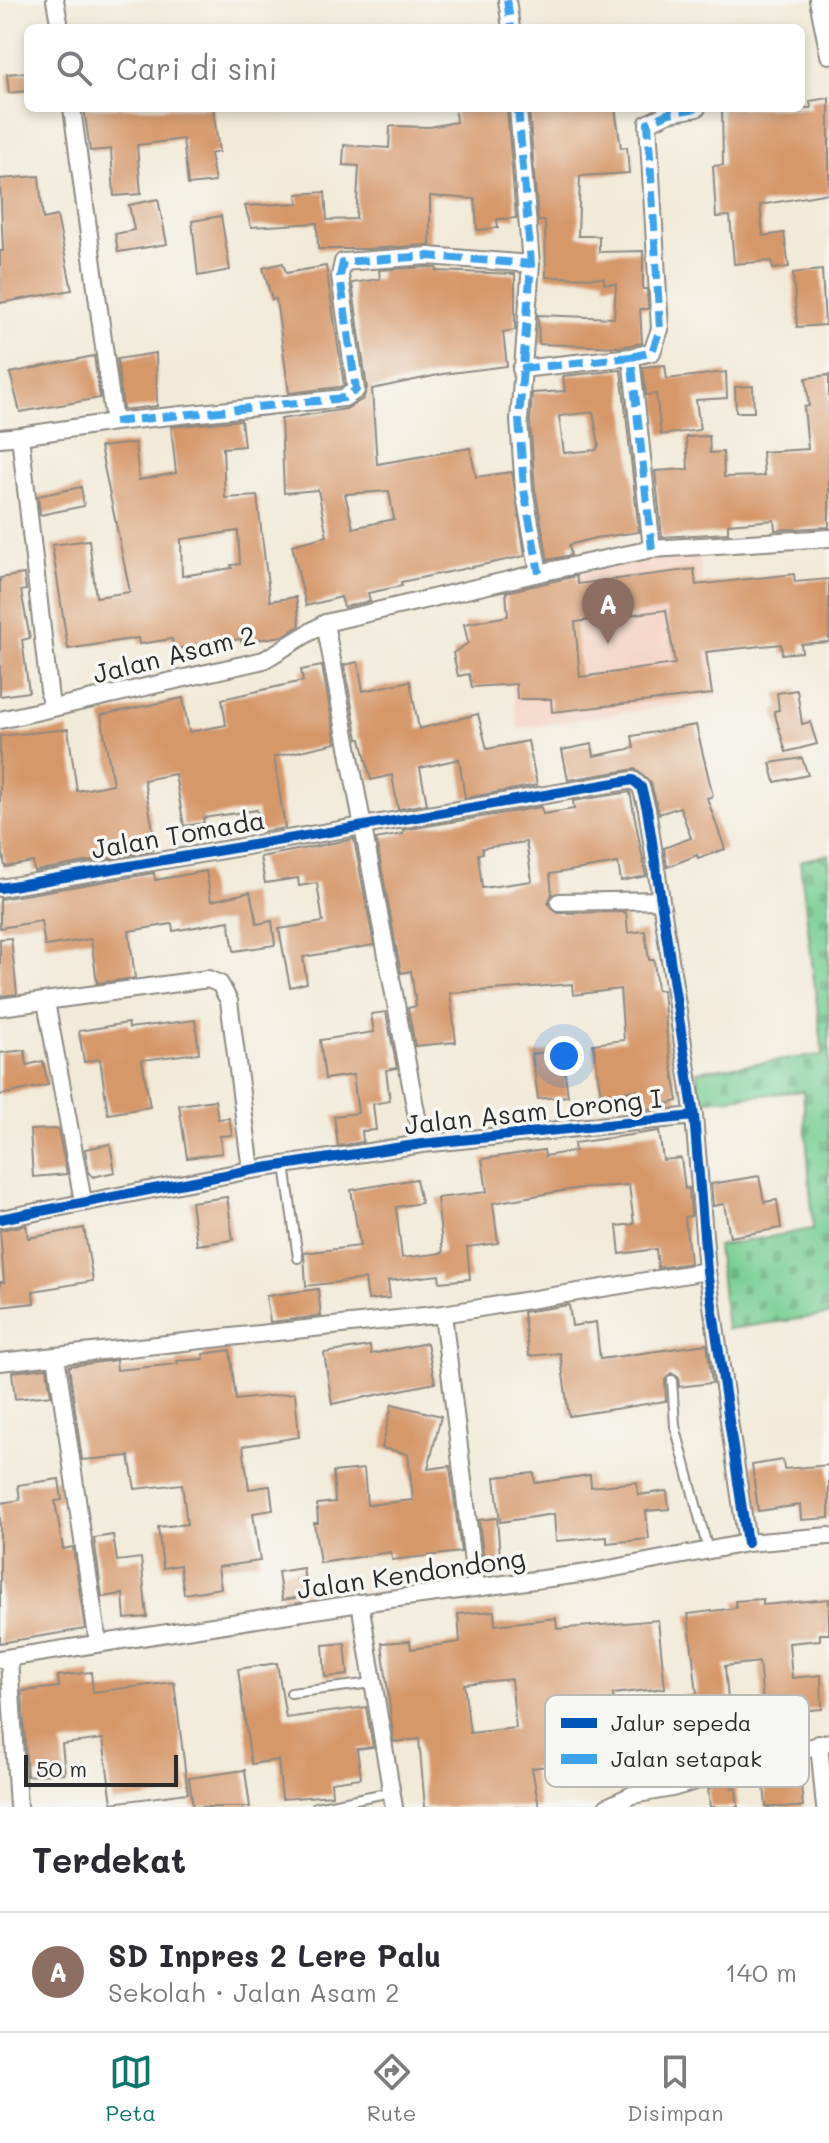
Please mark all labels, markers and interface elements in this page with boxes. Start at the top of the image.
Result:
search box [24,24,805,112]
icon: search [52,46,96,90]
text: Cari di sini [116,48,277,88]
pin: A [582,578,634,644]
street label: Jalan Asam 2 [89,617,259,691]
street label: Jalan Tomada [89,802,267,866]
your location [544,1036,584,1076]
street label: Jalan Asam Lorong I [403,1081,663,1141]
street label: Jalan Kendondong [295,1540,527,1606]
legend [545,1695,809,1787]
text: Jalur sepeda [611,1708,752,1737]
text: Jalan setapak [611,1744,762,1773]
scale bar [24,1751,178,1787]
text: 50 m [36,1754,87,1783]
text: Terdekat [32,1837,186,1882]
text: SD Inpres 2 Lere Palu [108,1935,441,1975]
text: A [49,1955,67,1989]
text: 140 m [725,1955,797,1989]
text: Sekolah · Jalan Asam 2 [108,1975,400,2009]
tab: Peta [105,2050,156,2127]
tab: Rute [367,2050,416,2127]
tab: Disimpan [627,2050,724,2127]

